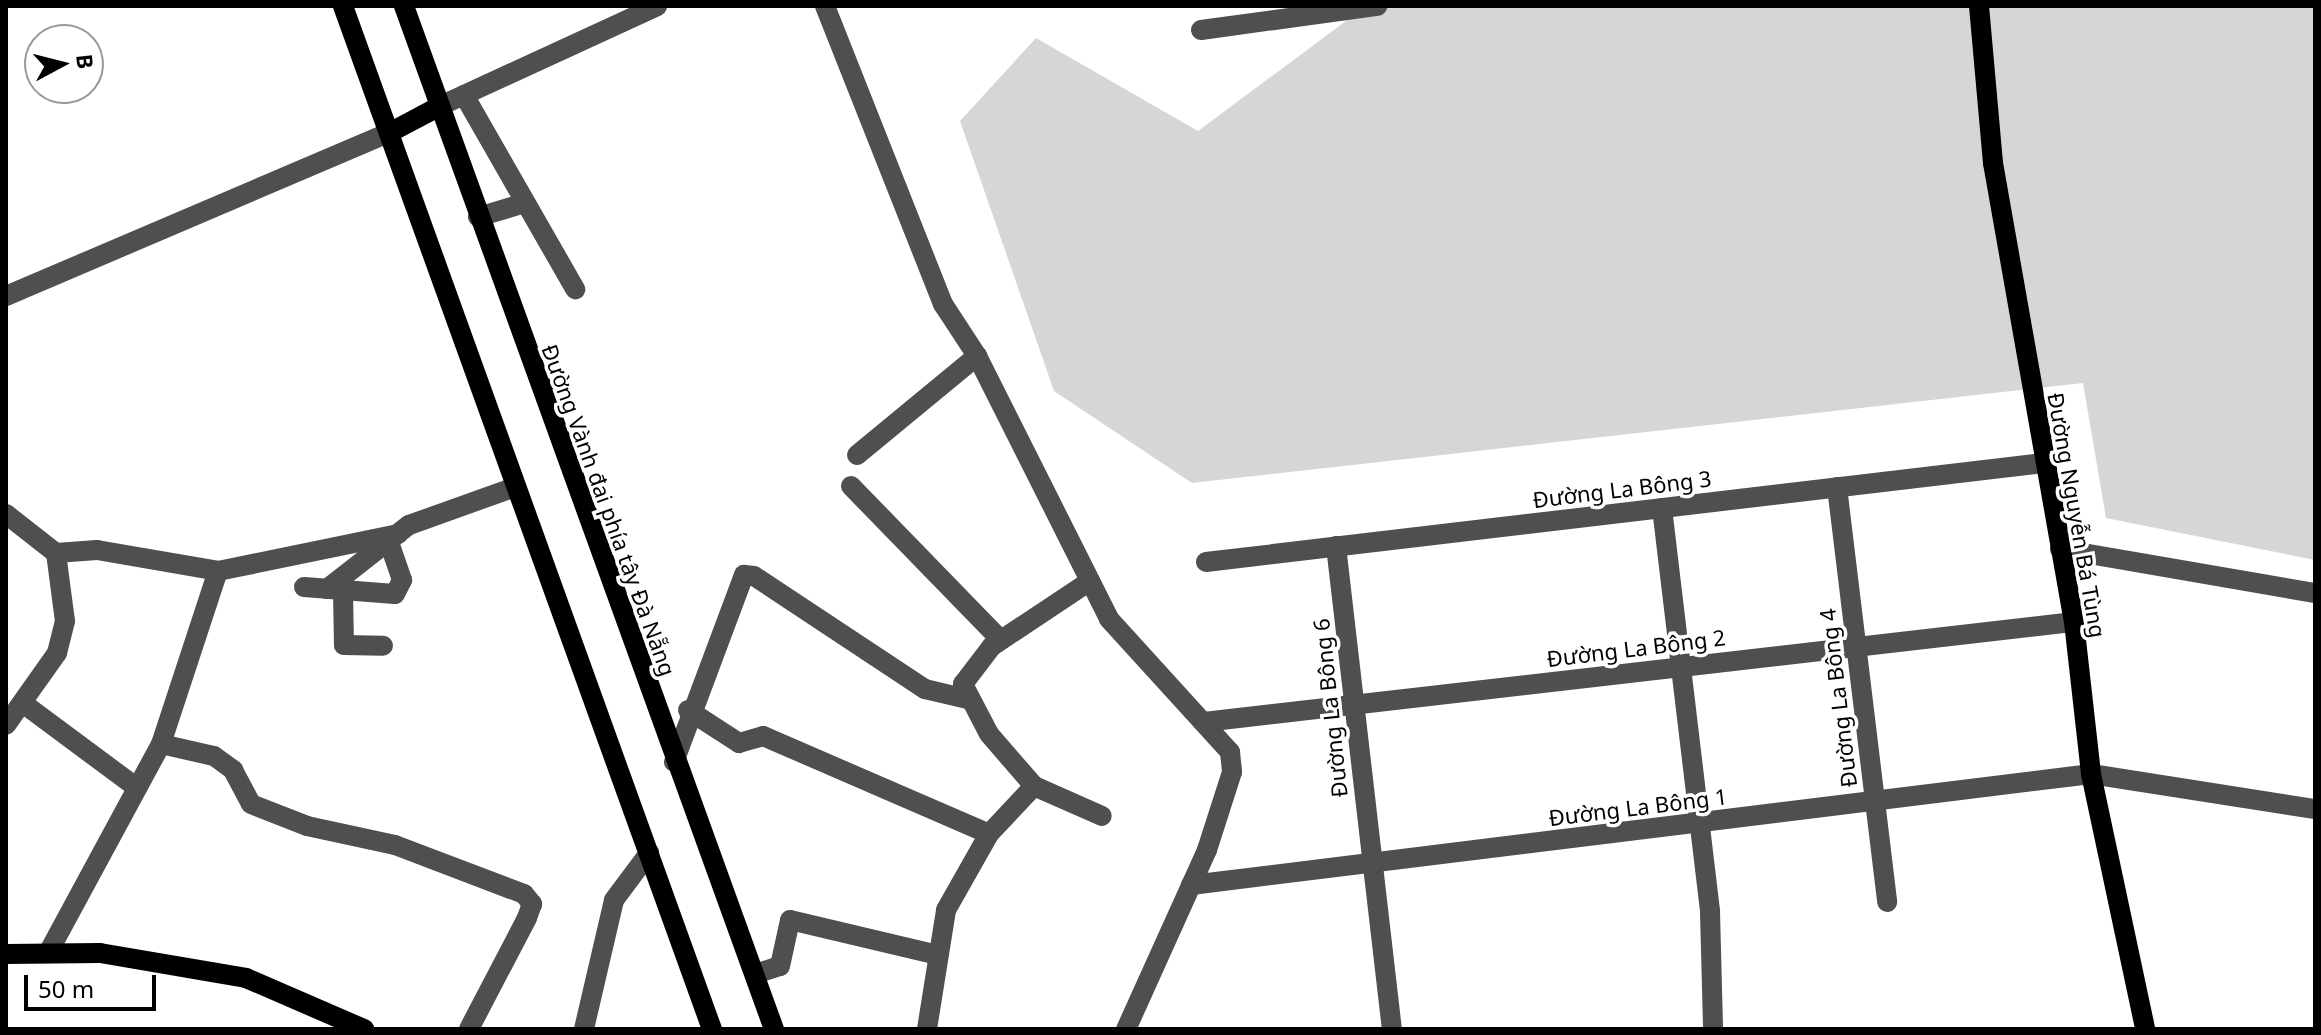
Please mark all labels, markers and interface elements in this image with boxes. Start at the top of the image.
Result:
north arrow [24,24,104,104]
text: B [70,52,102,70]
street label: Đường Vành đai phía tây Đà Nẵng [537,341,681,679]
street label: Đường Nguyễn Bá Tùng [2042,390,2112,640]
street label: Đường La Bông 3 [1531,465,1713,513]
street label: Đường La Bông 4 [1814,607,1862,789]
street label: Đường La Bông 6 [1307,617,1353,799]
street label: Đường La Bông 2 [1545,624,1727,672]
street label: Đường La Bông 1 [1547,783,1729,831]
scale bar [28,959,160,1009]
text: 50 m [38,972,94,1005]

